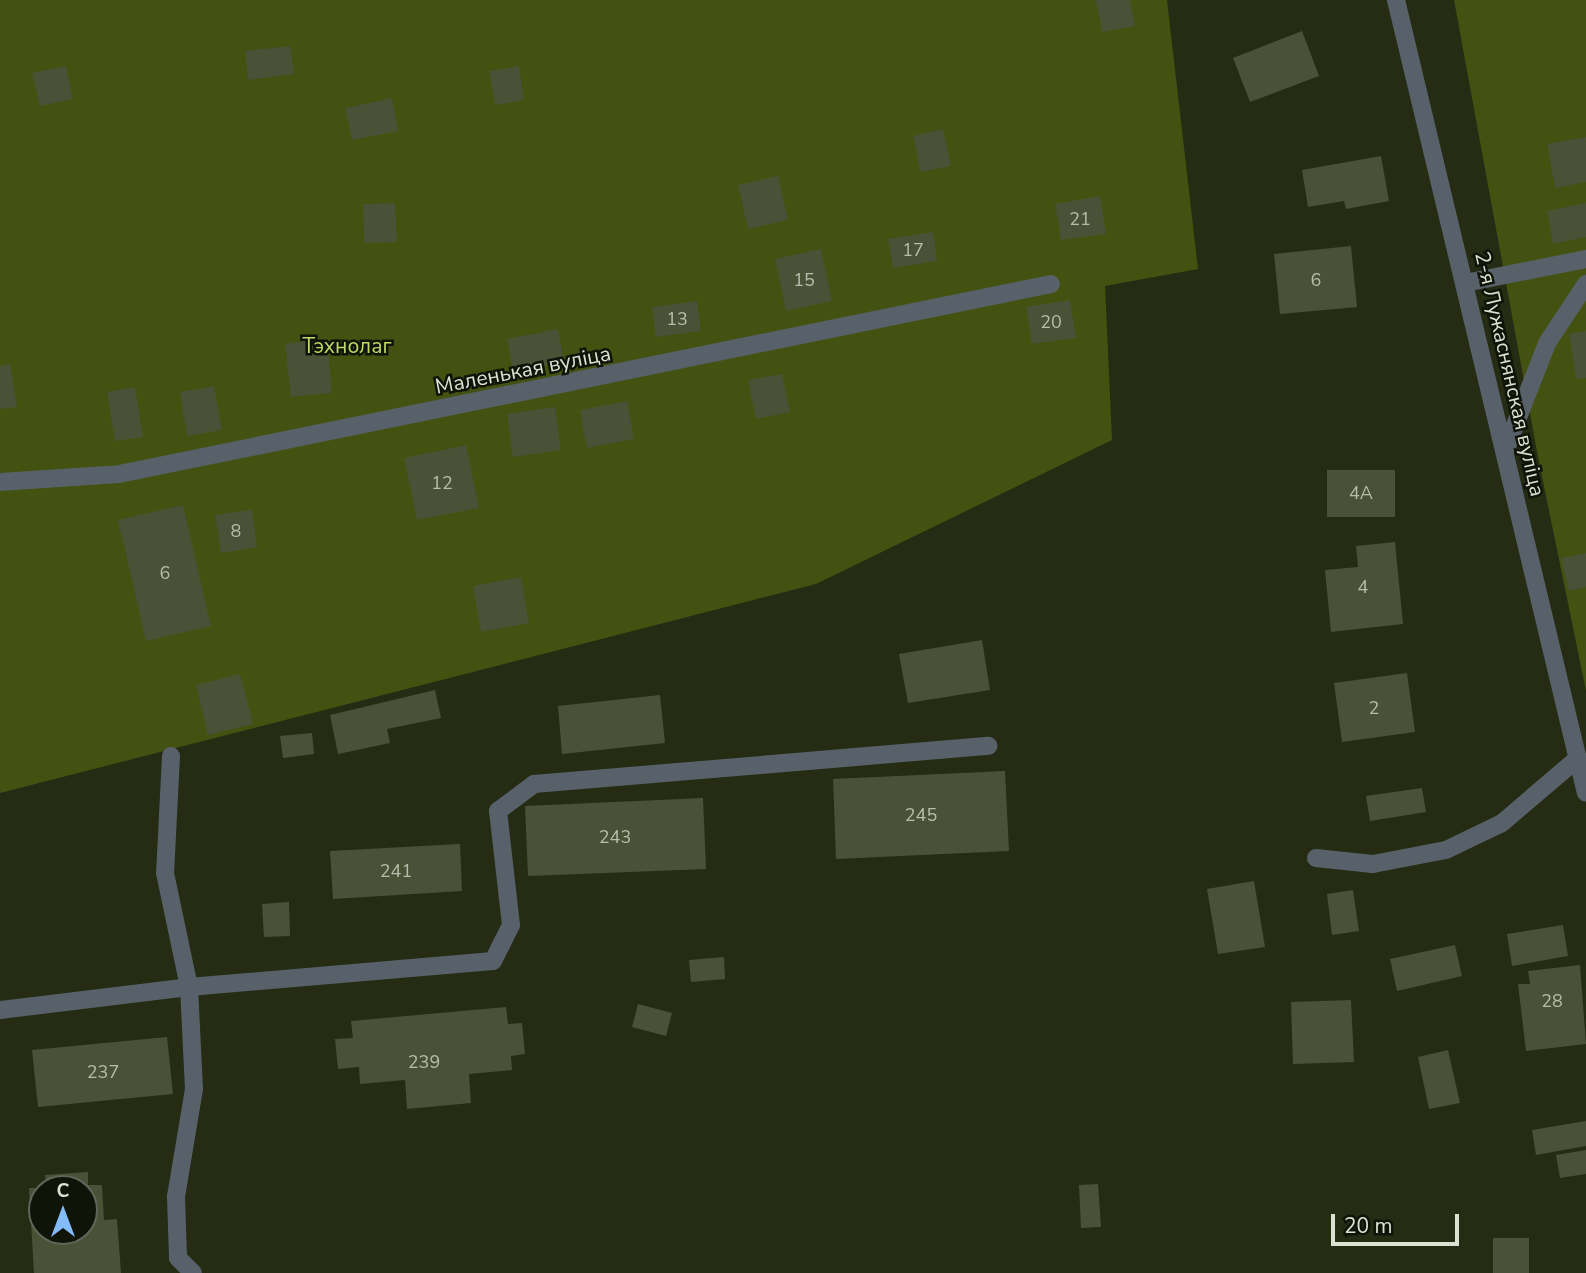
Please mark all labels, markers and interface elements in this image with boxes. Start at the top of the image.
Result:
house number: 21 [1069,208,1091,230]
house number: 17 [902,239,924,261]
street label: 2-я Лужаснянская вуліца [1470,249,1550,499]
house number: 15 [793,269,815,291]
house number: 6 [1311,269,1321,291]
house number: 13 [666,308,688,330]
house number: 20 [1040,311,1062,333]
park label: Тэхнолаг [302,333,392,359]
street label: Маленькая вуліца [433,341,613,399]
house number: 12 [431,472,453,494]
house number: 4А [1349,482,1373,504]
house number: 8 [231,520,241,542]
house number: 6 [160,562,170,584]
house number: 4 [1358,576,1368,598]
house number: 2 [1369,697,1379,719]
house number: 245 [905,804,937,826]
house number: 243 [599,826,631,848]
house number: 241 [380,860,412,882]
house number: 28 [1541,990,1563,1012]
house number: 239 [408,1051,440,1073]
house number: 237 [87,1061,119,1083]
north arrow [28,1175,98,1245]
text: С [57,1178,69,1204]
scale bar [1334,1200,1462,1244]
text: 20 m [1344,1212,1393,1240]

